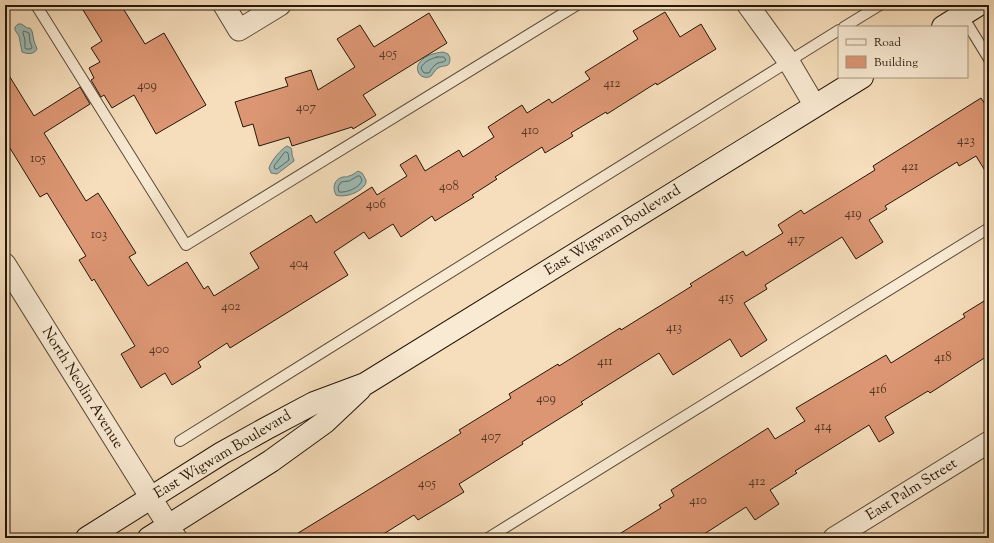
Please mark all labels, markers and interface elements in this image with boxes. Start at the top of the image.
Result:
legend [838,26,968,78]
text: Road [874,34,901,52]
house number: 405 [379,45,397,63]
text: Building [874,54,918,72]
house number: 412 [603,75,621,93]
house number: 409 [137,77,157,95]
house number: 407 [296,99,316,117]
house number: 410 [521,122,539,140]
house number: 423 [957,132,975,150]
house number: 105 [30,150,46,168]
house number: 421 [901,158,919,176]
house number: 408 [439,178,459,196]
street label: East Wigwam Boulevard [541,180,686,281]
house number: 406 [366,196,386,214]
house number: 419 [844,205,862,223]
house number: 103 [91,226,107,244]
house number: 417 [787,231,805,249]
house number: 404 [289,255,309,273]
house number: 415 [718,289,734,307]
house number: 402 [221,298,241,316]
house number: 413 [666,319,682,337]
street label: North Neolin Avenue [36,323,128,453]
house number: 400 [149,341,169,359]
house number: 418 [934,349,952,367]
house number: 411 [597,353,613,371]
house number: 416 [869,381,887,399]
house number: 409 [536,390,556,408]
street label: East Wigwam Boulevard [150,405,296,504]
house number: 414 [814,418,832,436]
house number: 407 [481,428,501,446]
street label: East Palm Street [862,454,962,526]
house number: 412 [748,473,766,491]
house number: 405 [418,475,436,493]
house number: 410 [689,492,707,510]

